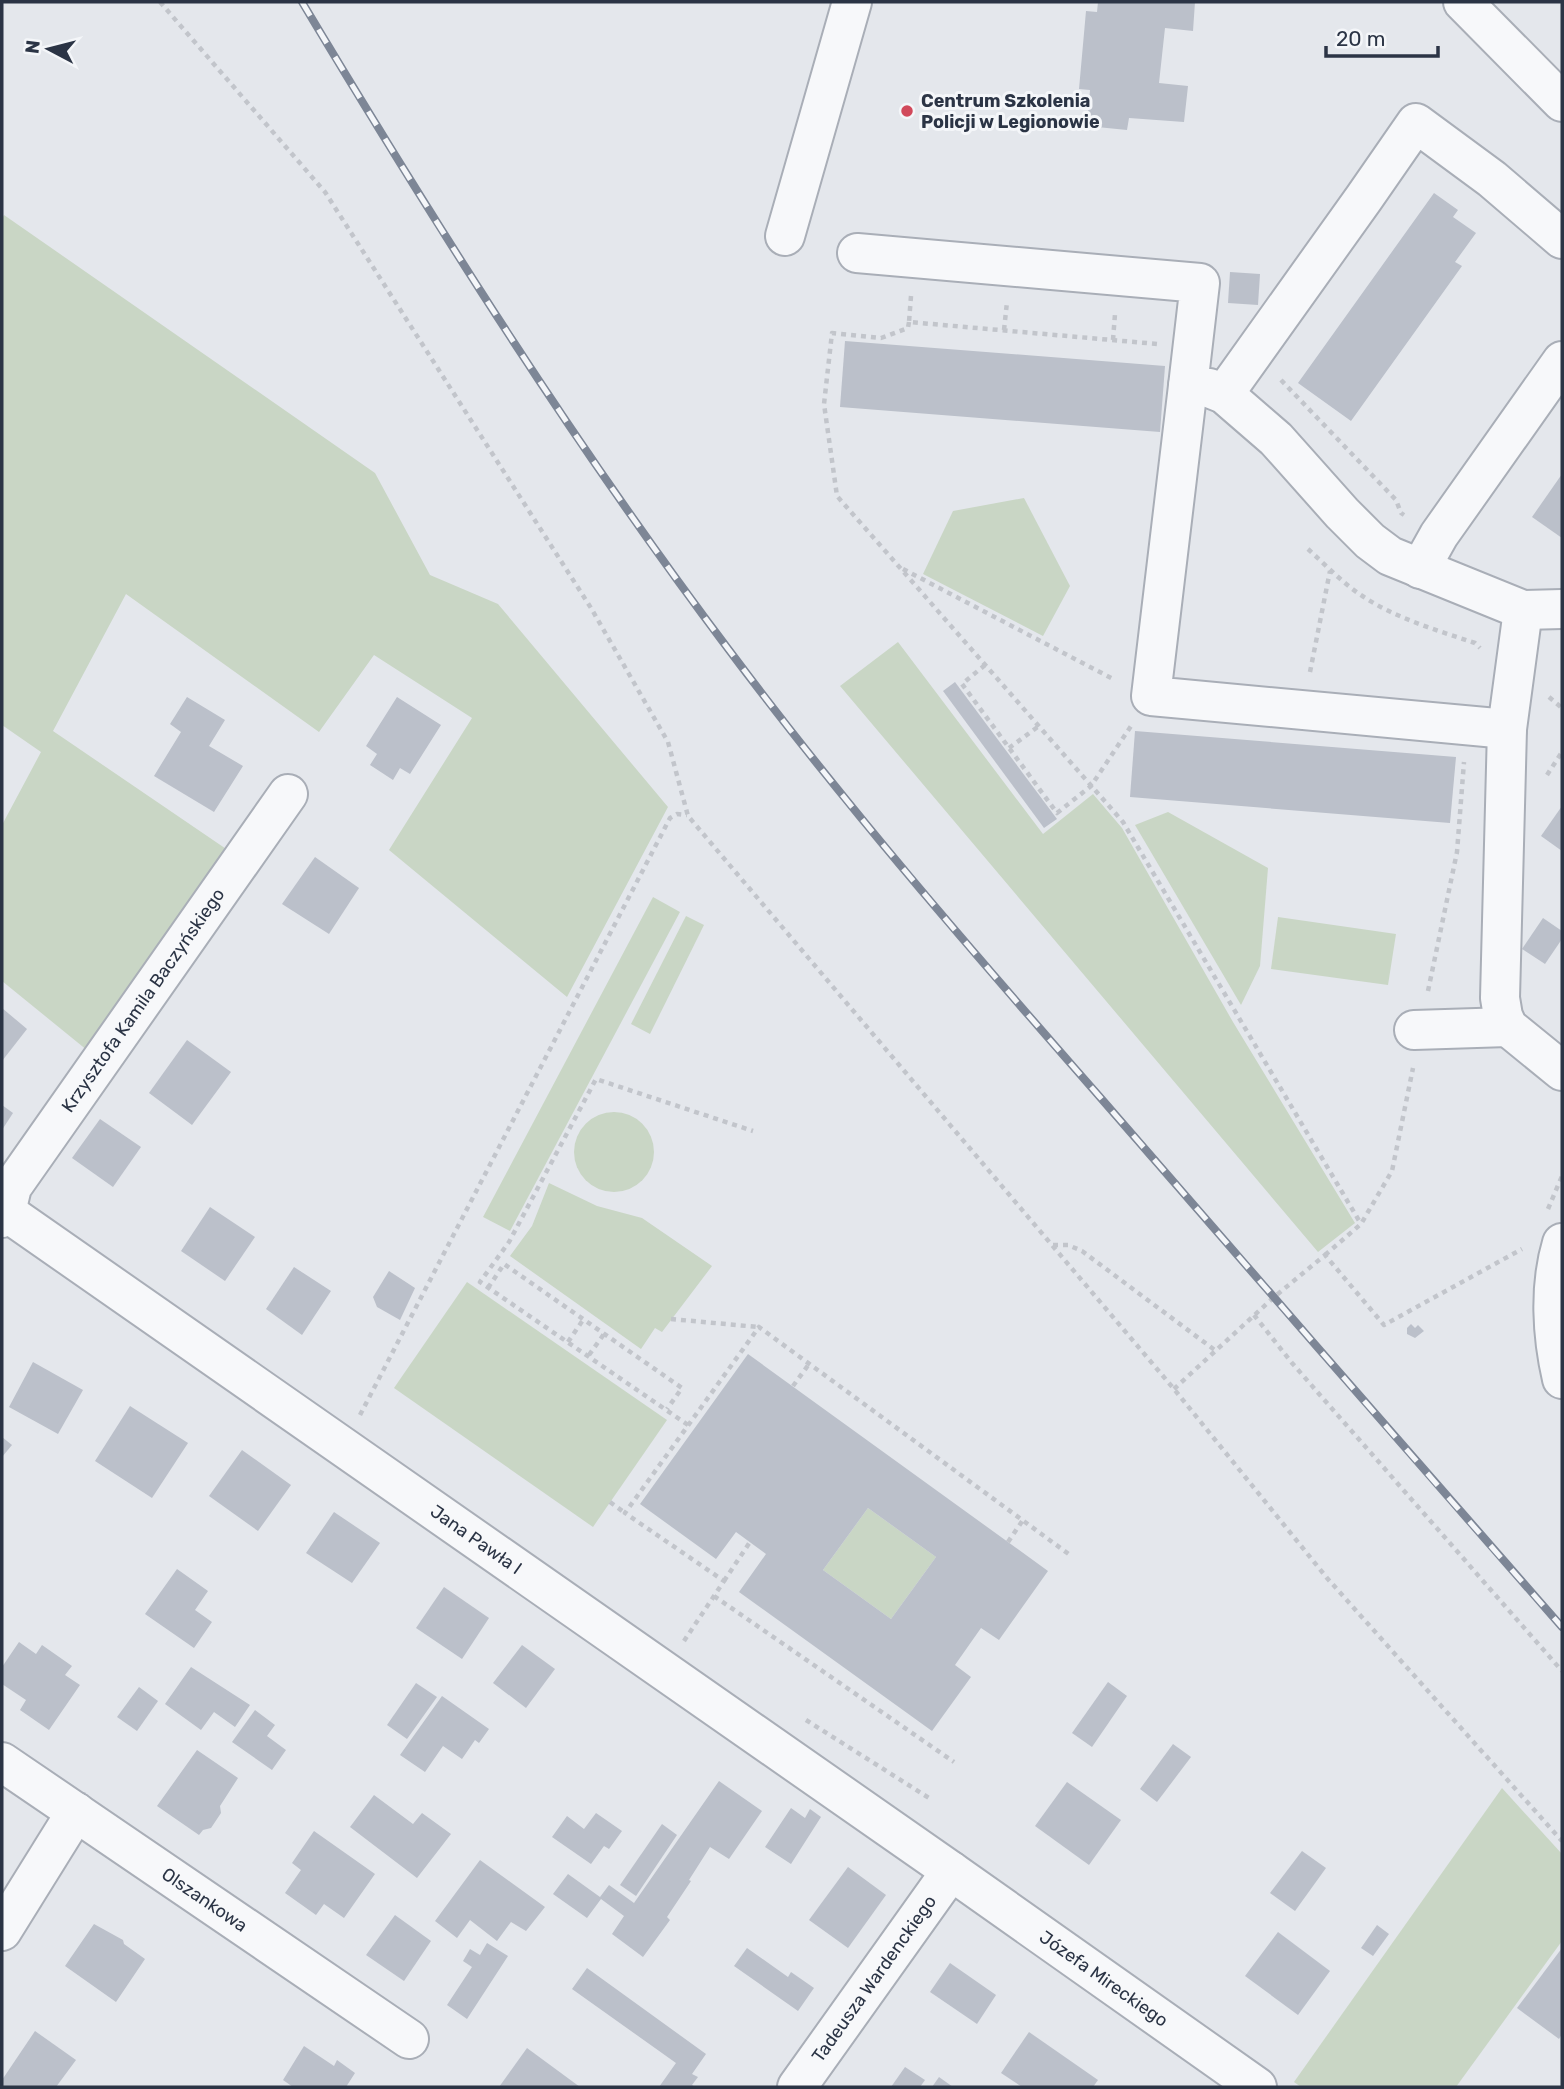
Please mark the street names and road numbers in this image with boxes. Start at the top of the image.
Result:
street label: Krzysztofa Kamila Baczyńskiego [57,884,229,1117]
street label: Jana Pawła I [426,1500,526,1579]
street label: Olszankowa [157,1863,252,1937]
street label: Tadeusza Wardenckiego [807,1891,941,2066]
street label: Józefa Mireckiego [1035,1926,1172,2032]

